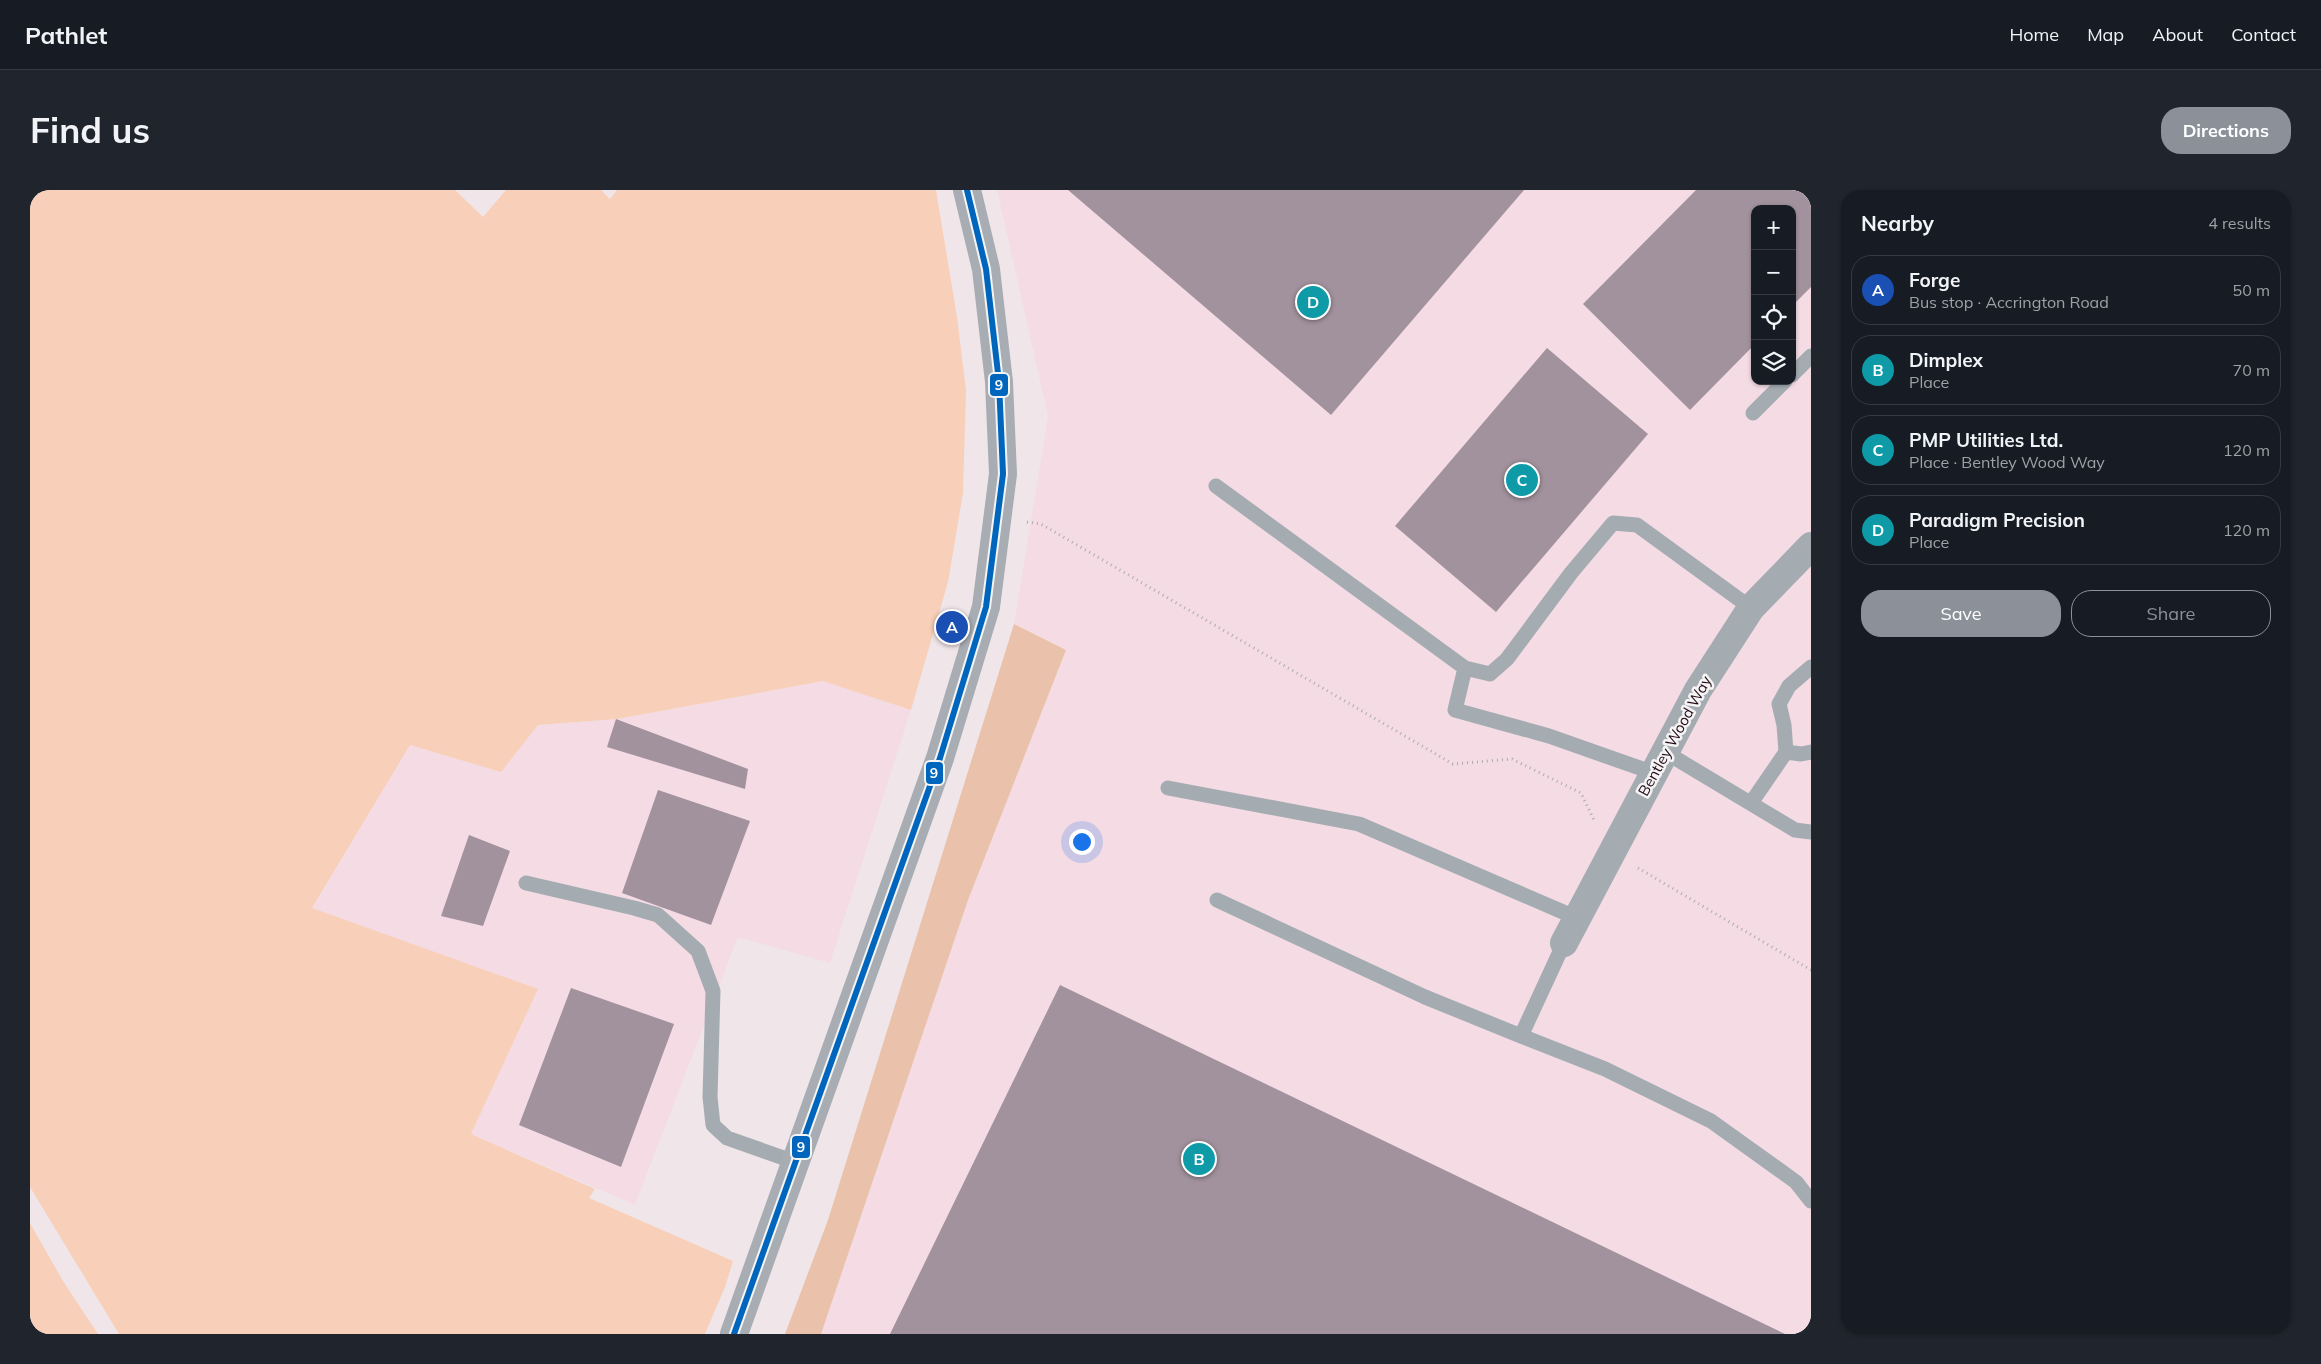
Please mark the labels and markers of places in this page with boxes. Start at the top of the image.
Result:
pin: D [1297,283,1329,321]
pin: C [1506,461,1538,499]
pin: A [936,608,968,646]
pin: B [1183,1140,1215,1178]

